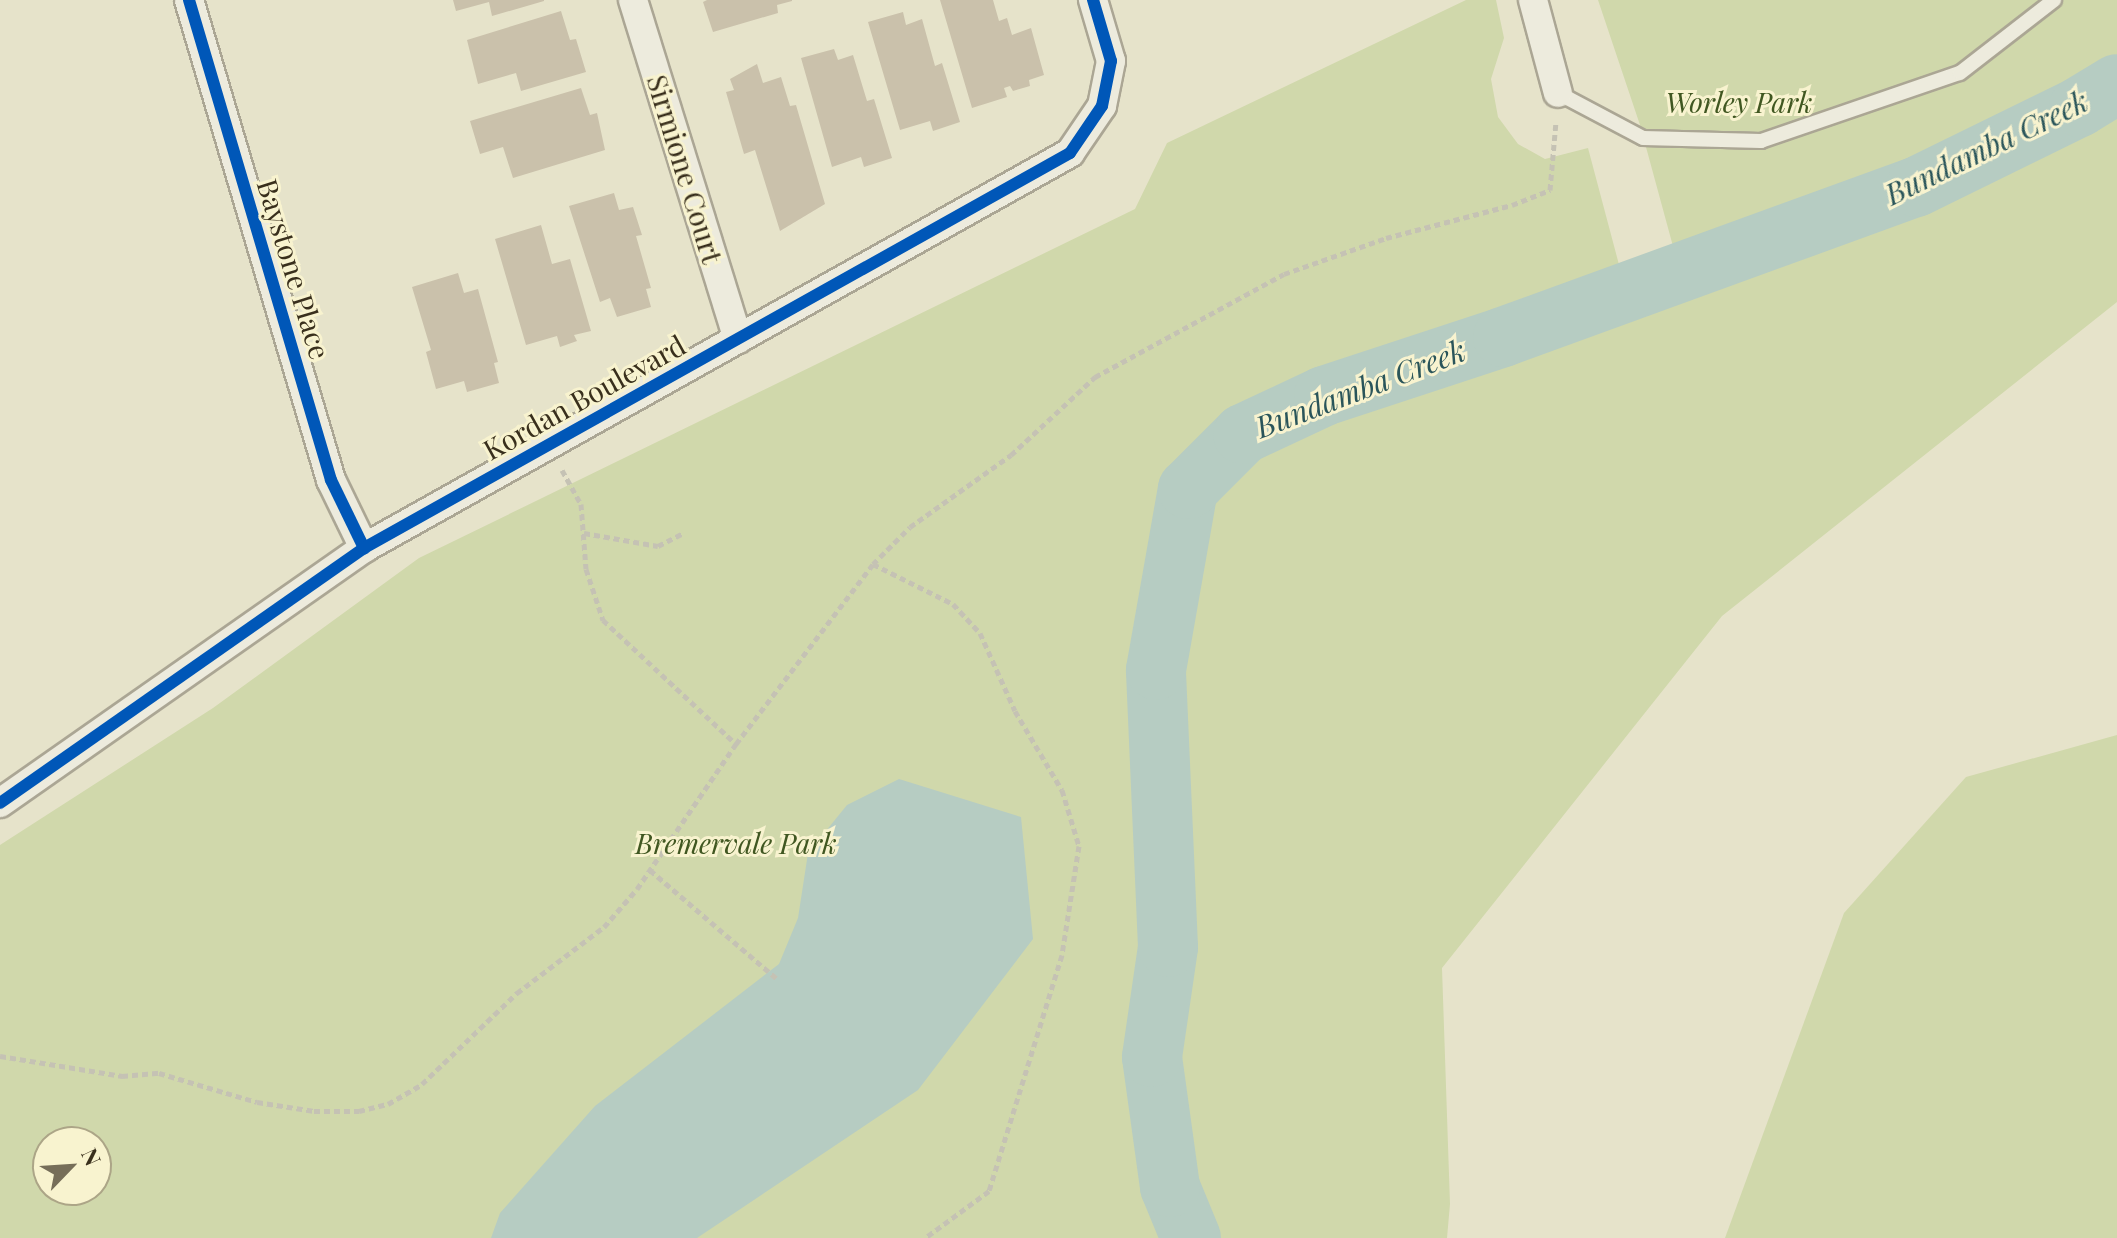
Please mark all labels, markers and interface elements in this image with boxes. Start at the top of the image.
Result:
street label: Sirmione Court [640,71,730,267]
water label: Bundamba Creek [1879,82,2093,212]
park label: Worley Park [1666,85,1812,119]
street label: Baystone Place [251,175,337,363]
street label: Kordan Boulevard [477,328,691,466]
water label: Bundamba Creek [1250,332,1470,444]
park label: Bremervale Park [635,826,837,860]
north arrow [32,1126,112,1206]
text: N [75,1143,109,1170]

